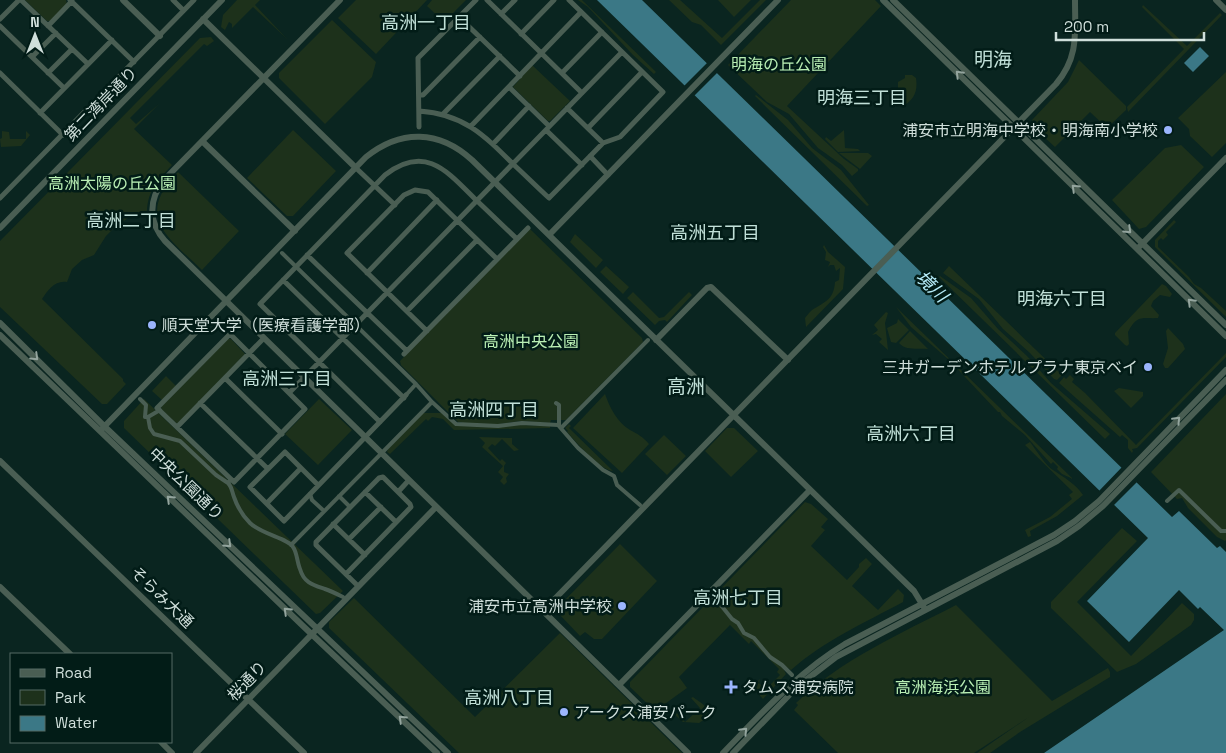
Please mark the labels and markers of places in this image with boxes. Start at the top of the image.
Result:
place label: 浦安市立明海中学校・明海南小学校 [902,120,1158,141]
marker: 浦安市立明海中学校・明海南小学校 [1162,124,1174,136]
place label: 順天堂大学（医療看護学部） [162,315,370,336]
marker: 順天堂大学（医療看護学部） [146,319,158,331]
place label: 三井ガーデンホテルプラナ東京ベイ [882,357,1138,378]
marker: 三井ガーデンホテルプラナ東京ベイ [1142,361,1154,373]
place label: 浦安市立高洲中学校 [468,596,612,617]
marker: 浦安市立高洲中学校 [616,600,628,612]
place label: タムス浦安病院 [742,677,854,698]
marker: タムス浦安病院 [724,680,738,694]
place label: アークス浦安パーク [574,702,717,723]
marker: アークス浦安パーク [558,706,570,718]

